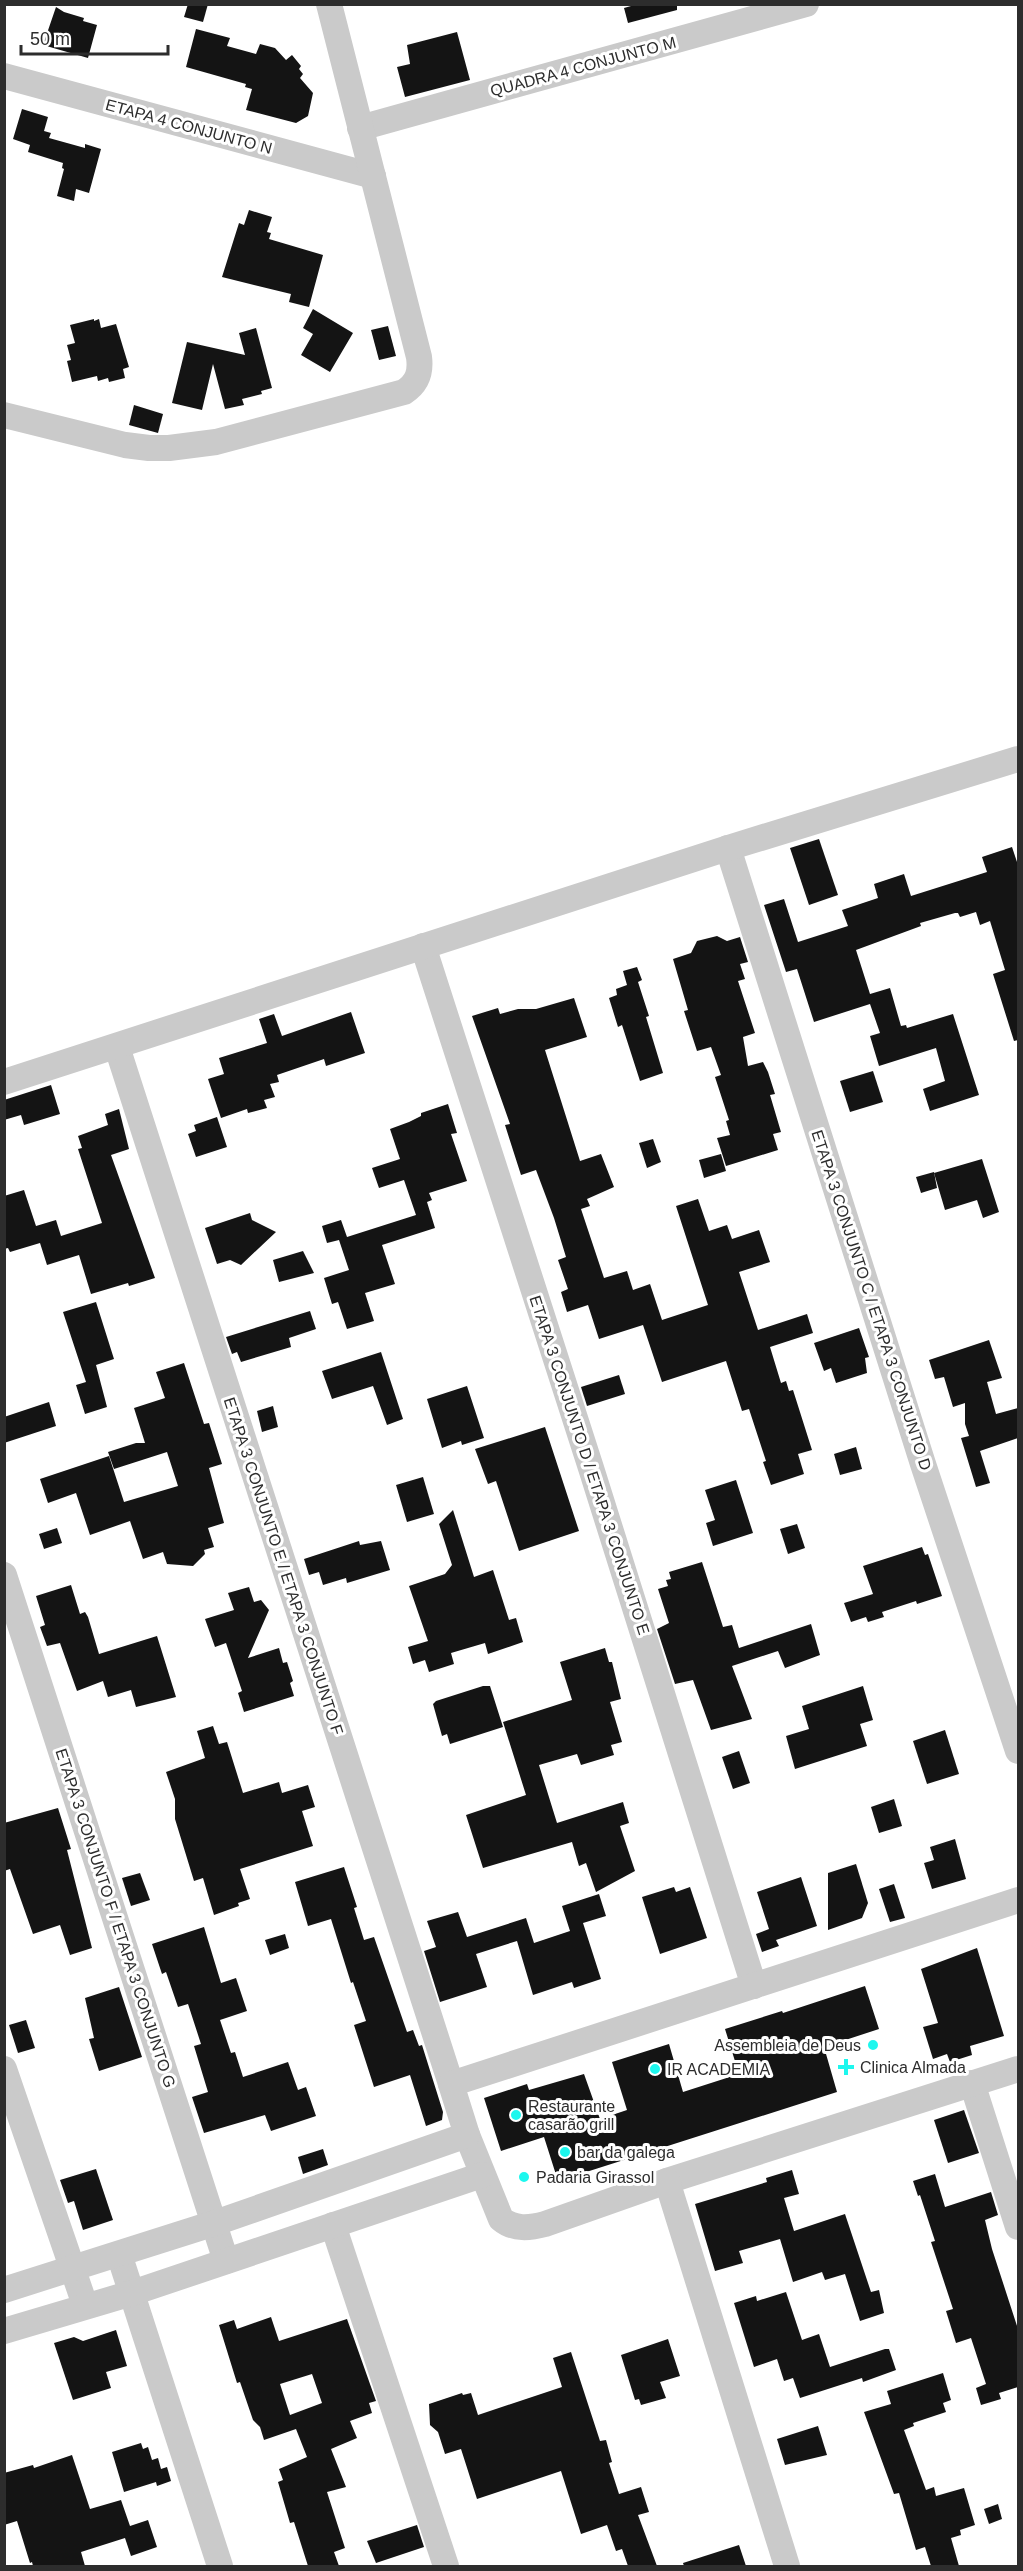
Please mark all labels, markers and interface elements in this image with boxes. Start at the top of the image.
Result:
scale bar [21,18,168,56]
text: 50 m [30,29,70,49]
street label: QUADRA 4 CONJUNTO M [488,33,678,100]
street label: ETAPA 4 CONJUNTO N [104,96,274,157]
street label: ETAPA 3 CONJUNTO C / ETAPA 3 CONJUNTO D [808,1128,935,1472]
street label: ETAPA 3 CONJUNTO D / ETAPA 3 CONJUNTO E [526,1293,653,1637]
street label: ETAPA 3 CONJUNTO E / ETAPA 3 CONJUNTO F [221,1395,346,1737]
street label: ETAPA 3 CONJUNTO F / ETAPA 3 CONJUNTO G [52,1746,179,2090]
place label: Assembleia de Deus [714,2037,861,2054]
marker: Assembleia de Deus [866,2038,880,2052]
marker: Clinica Almada [837,2058,855,2076]
place label: Clinica Almada [860,2059,966,2076]
place label: IR ACADEMIA [667,2061,770,2078]
marker: IR ACADEMIA [648,2062,662,2076]
place label: Restaurante casarão grill [528,2098,615,2133]
marker: Restaurante casarão grill [509,2108,523,2122]
place label: bar da galega [577,2144,675,2161]
marker: bar da galega [558,2145,572,2159]
place label: Padaria Girassol [536,2169,654,2186]
marker: Padaria Girassol [517,2170,531,2184]

